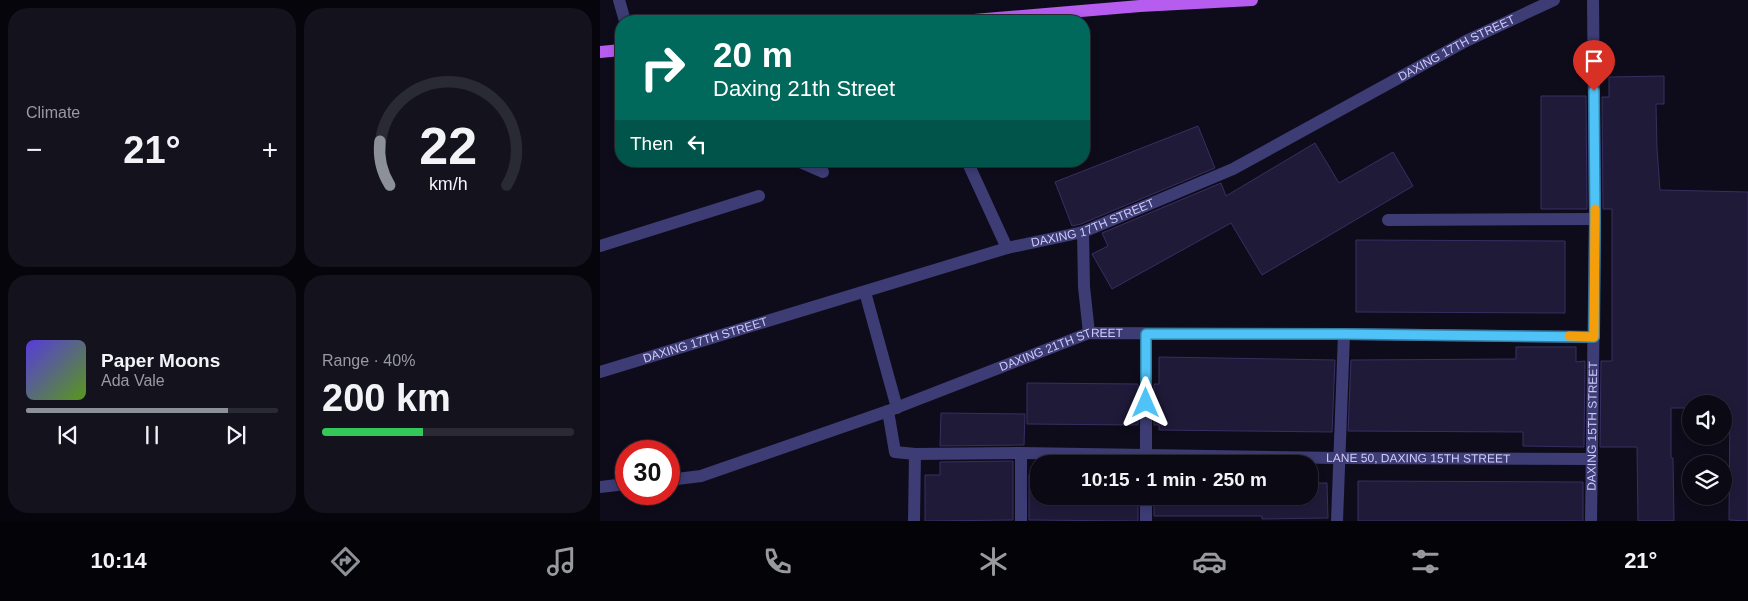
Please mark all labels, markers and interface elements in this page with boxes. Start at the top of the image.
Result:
street label: DAXING 17TH STREET [1396,12,1518,84]
icon: right [630,35,695,100]
text: 20 m [713,35,793,74]
pin [1573,40,1615,91]
icon: arrive [1580,47,1608,75]
text: Daxing 21th Street [713,76,895,101]
text: Climate [26,104,80,121]
text: 22 [419,117,477,175]
text: 21° [123,129,181,171]
icon: left [683,130,711,158]
text: Then [630,133,673,154]
text: − [26,134,42,165]
text: + [262,134,278,165]
text: km/h [429,174,467,194]
street label: DAXING 17TH STREET [1030,196,1157,250]
street label: DAXING 17TH STREET [641,314,770,366]
street label: DAXING 21TH STREET [997,326,1124,374]
text: Paper Moons [101,350,220,371]
text: Range · 40% [322,352,415,369]
street label: DAXING 15TH STREET [1584,360,1600,491]
text: Ada Vale [101,372,165,389]
position arrow [1119,376,1171,428]
text: 200 km [322,377,451,419]
map controls [1682,395,1732,505]
button: sound [1682,395,1732,445]
icon: previous [54,421,82,449]
icon: pause [138,421,166,449]
icon: next [222,421,250,449]
speed limit sign: 30 [615,440,680,505]
street label: LANE 50, DAXING 15TH STREET [1326,451,1511,466]
button: layers [1682,455,1732,505]
text: 10:15 · 1 min · 250 m [1081,469,1267,490]
icon: directions [328,544,363,579]
icon: music [544,544,579,579]
icon: phone [760,544,795,579]
icon: climate [976,544,1011,579]
icon: car [1192,544,1227,579]
icon: filters [1408,544,1443,579]
text: 10:14 [91,548,147,573]
text: 21° [1624,548,1657,573]

